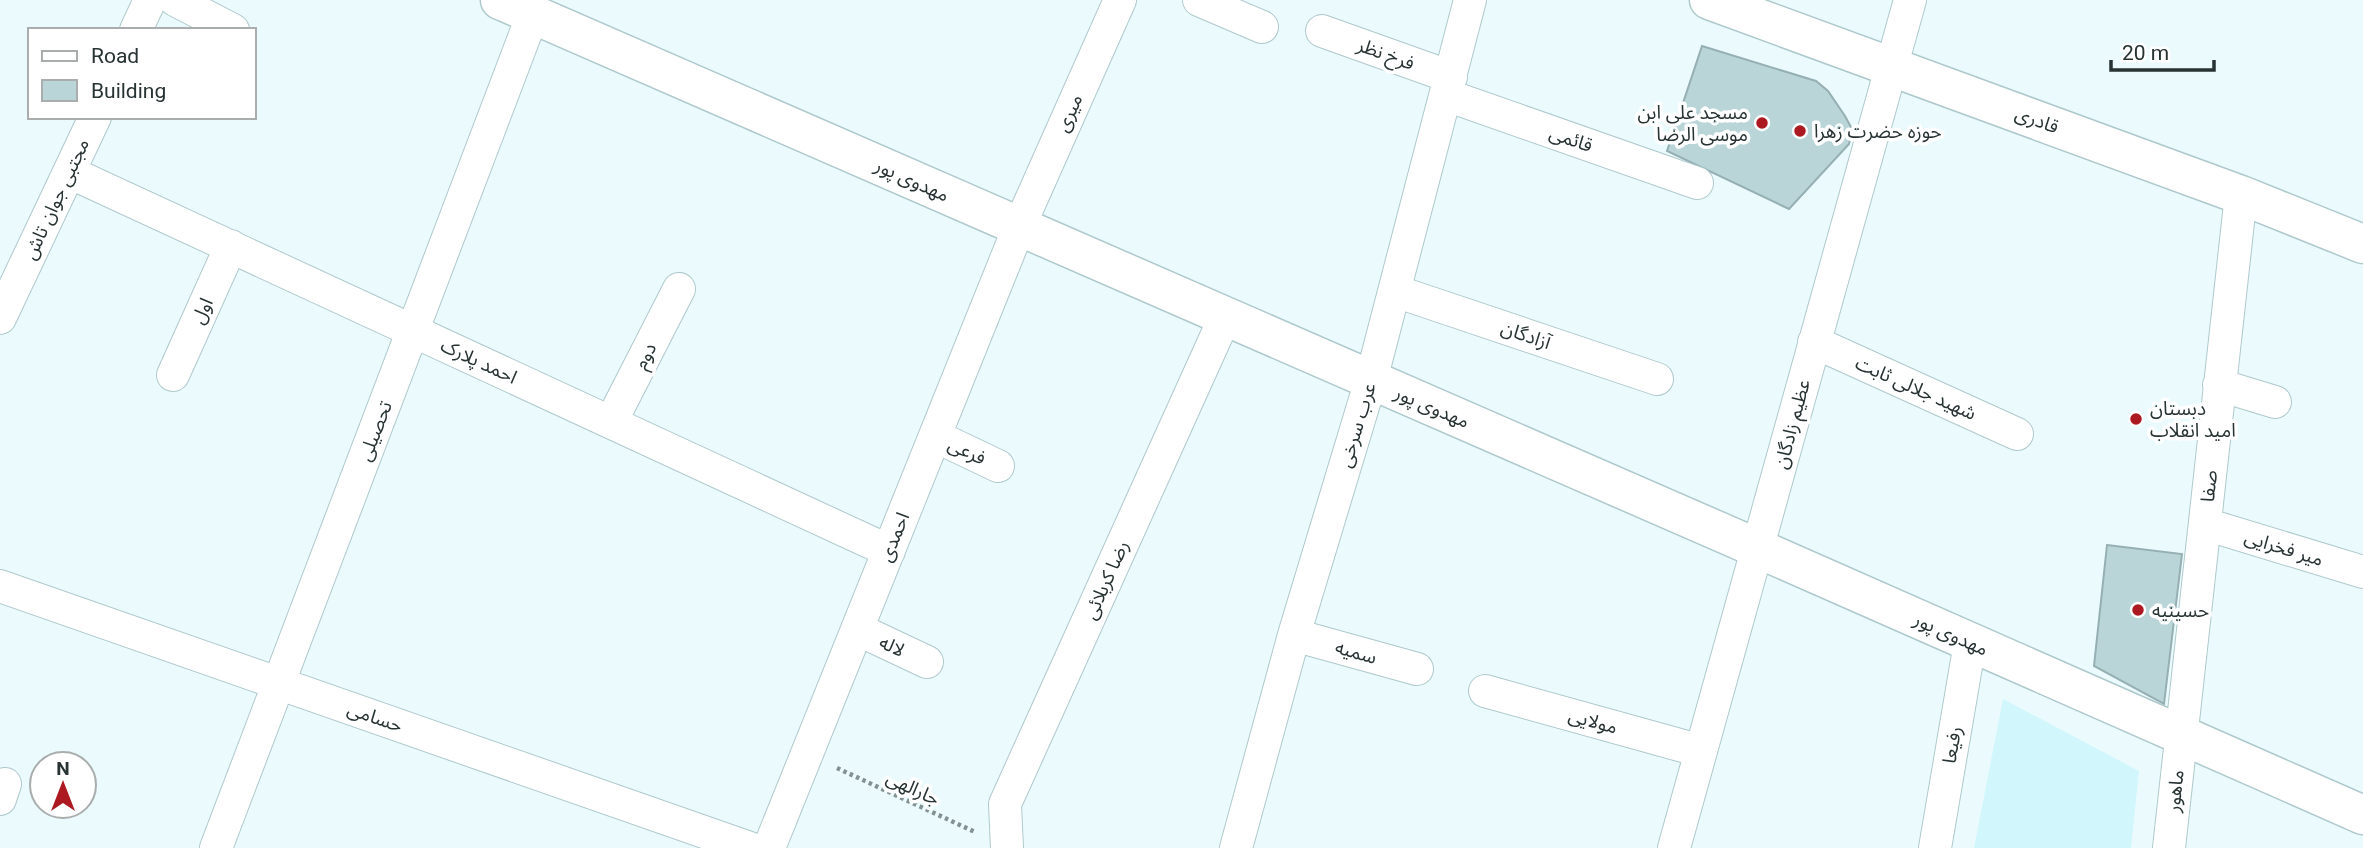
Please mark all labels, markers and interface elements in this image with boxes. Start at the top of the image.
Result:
legend [28,28,256,119]
scale bar [2111,28,2214,72]
street label: فرخ نظر [1353,33,1418,77]
text: 20 m [2122,41,2169,65]
text: Road [91,44,139,68]
text: Building [91,79,166,103]
street label: میری [1051,90,1087,136]
place label: مسجد علی ابن موسی الرضا [1637,101,1748,146]
street label: قادرى [2012,102,2062,138]
marker: مسجد علی ابن موسی الرضا [1754,115,1770,131]
place label: حوزه حضرت زهرا [1814,120,1942,143]
street label: قائمی [1546,121,1596,157]
marker: حوزه حضرت زهرا [1792,123,1808,139]
street label: مجتبی جوان تاش [18,135,94,263]
street label: مهدوی پور [870,153,953,208]
street label: اول [186,294,218,328]
street label: آزادگان [1498,316,1555,355]
street label: احمد پلارک [437,333,521,390]
street label: دوم [629,339,664,375]
street label: شهید جلالی ثابت [1852,351,1980,425]
street label: عظیم زادگان [1769,377,1818,472]
street label: عرب سرخی [1333,380,1381,470]
street label: مهدوی پور [1390,381,1473,434]
place label: دبستان امید انقلاب [2150,397,2236,442]
street label: تحصیلی [353,398,397,464]
marker: دبستان امید انقلاب [2128,411,2144,427]
street label: فرعی [944,432,990,470]
street label: صفا [2196,469,2222,503]
street label: احمدی [874,509,914,565]
street label: میر فخرایی [2242,525,2326,571]
street label: رضا کربلائی [1078,537,1134,623]
place label: حسینیه [2152,599,2209,622]
marker: حسینیه [2130,602,2146,618]
street label: مهدوی پور [1909,607,1992,662]
street label: لاله [876,630,908,662]
street label: سمیه [1333,635,1379,669]
street label: حسامی [344,697,406,737]
street label: مولایی [1566,703,1620,739]
street label: رفیعا [1937,725,1967,765]
north arrow [28,750,98,820]
text: N [56,757,70,780]
street label: جارالهی [883,766,943,810]
street label: ماهور [2161,769,2189,814]

